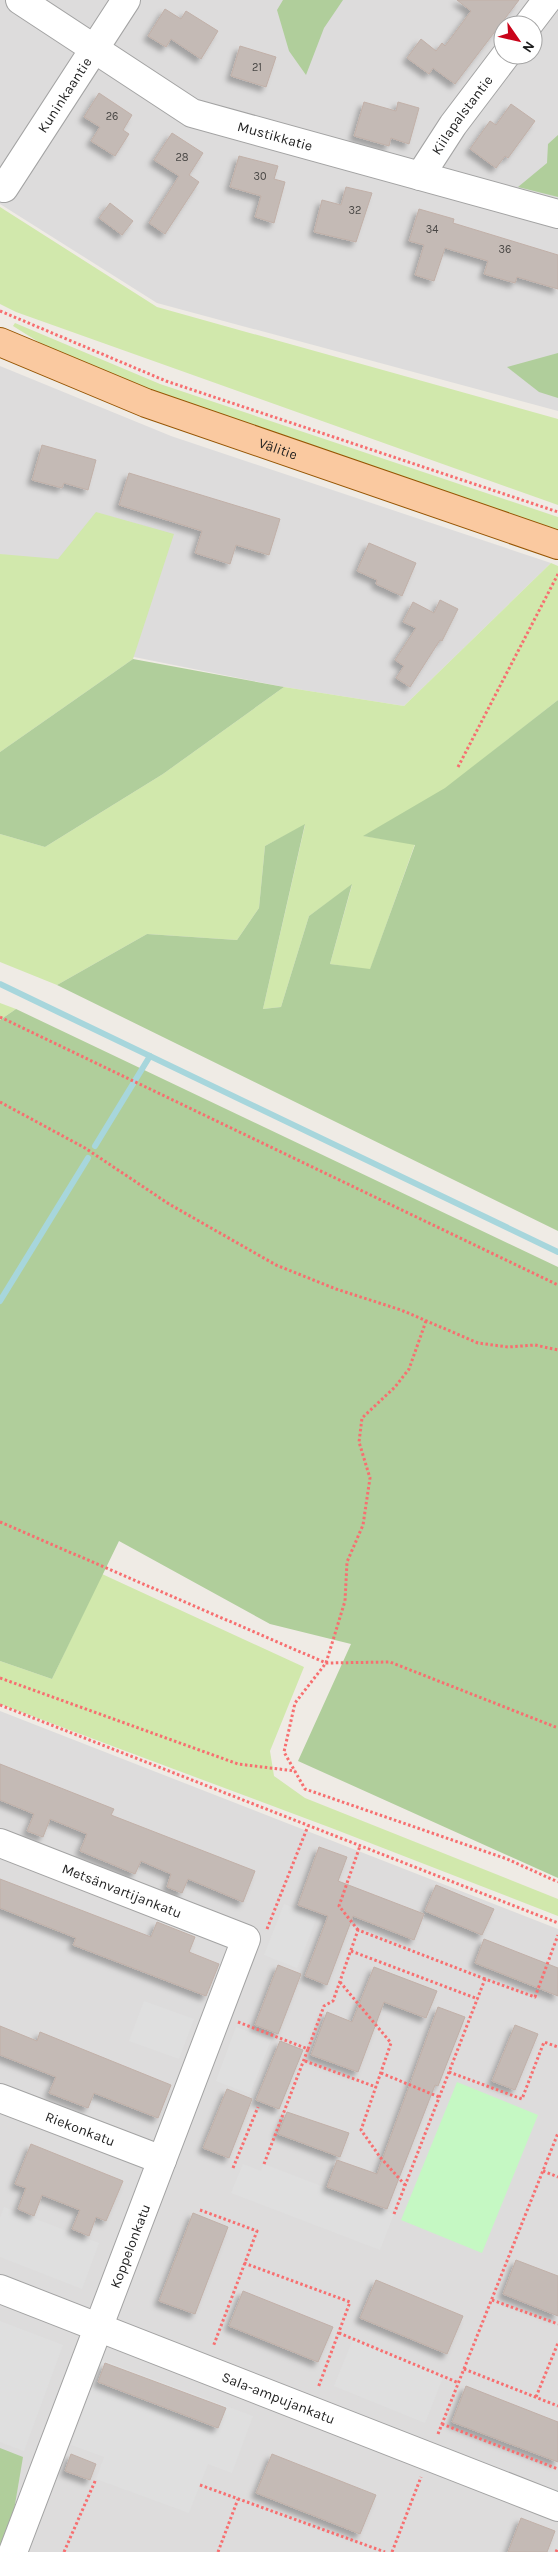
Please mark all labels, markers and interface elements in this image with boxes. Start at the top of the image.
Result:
north arrow [493,15,543,65]
text: N [519,38,538,56]
street label: Kuninkaantie [34,54,96,136]
house number: 21 [252,61,262,74]
street label: Kiilapalstantie [428,72,496,158]
house number: 26 [106,110,118,123]
street label: Mustikkatie [235,118,314,155]
house number: 28 [175,151,189,164]
house number: 30 [253,170,267,183]
house number: 32 [349,204,361,217]
house number: 34 [426,223,438,236]
house number: 36 [499,243,511,256]
street label: Välitie [256,434,300,464]
street label: Metsänvartijankatu [60,1860,184,1922]
street label: Riekonkatu [43,2108,117,2150]
street label: Koppelonkatu [107,2202,154,2291]
street label: Sala-ampujankatu [219,2368,337,2428]

